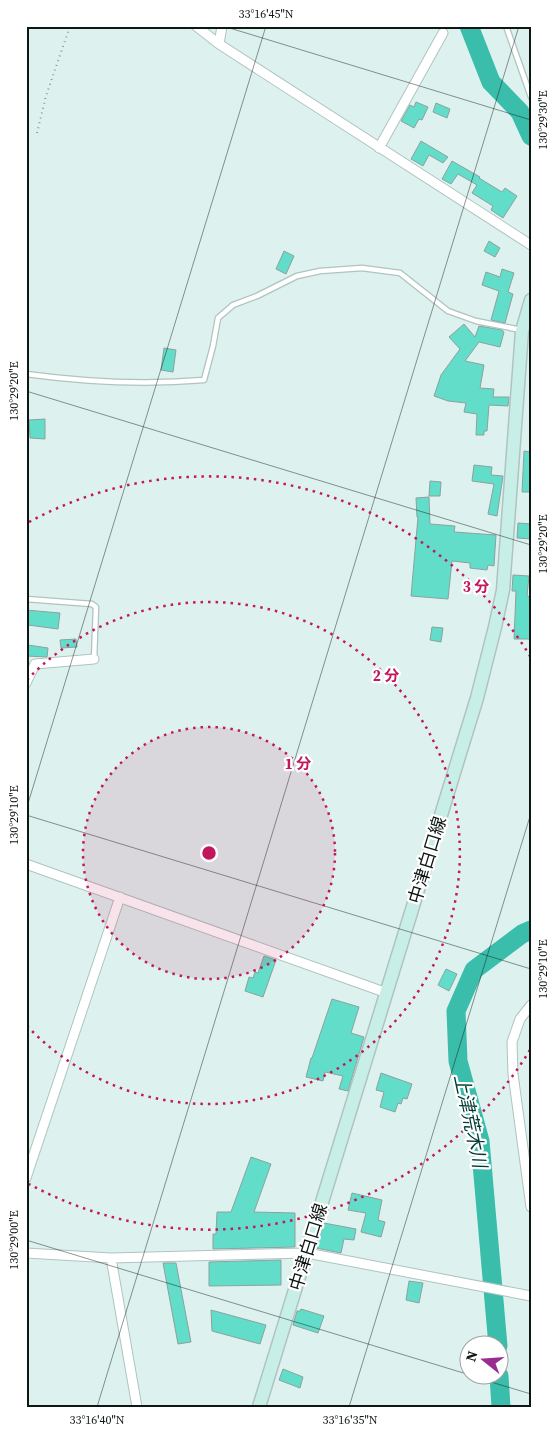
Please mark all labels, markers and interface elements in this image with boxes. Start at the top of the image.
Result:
text: 33°16'45"N [238,6,294,22]
text: 130°29'30"E [535,90,551,150]
text: 130°29'20"E [6,361,22,421]
text: 130°29'20"E [535,514,551,574]
text: 3 分 [463,576,489,597]
text: 2 分 [373,665,399,686]
text: 1 分 [285,753,311,774]
text: 130°29'10"E [6,785,22,845]
street label: 中津白口線 [402,813,452,907]
centre of rings [200,844,218,862]
text: 130°29'10"E [535,939,551,999]
water label: 上津荒木川 [448,1072,494,1172]
street label: 中津白口線 [283,1200,333,1294]
text: 130°29'00"E [6,1210,22,1270]
north arrow [460,1336,510,1386]
text: N [461,1348,483,1364]
text: 33°16'40"N [69,1412,125,1428]
text: 33°16'35"N [322,1412,378,1428]

